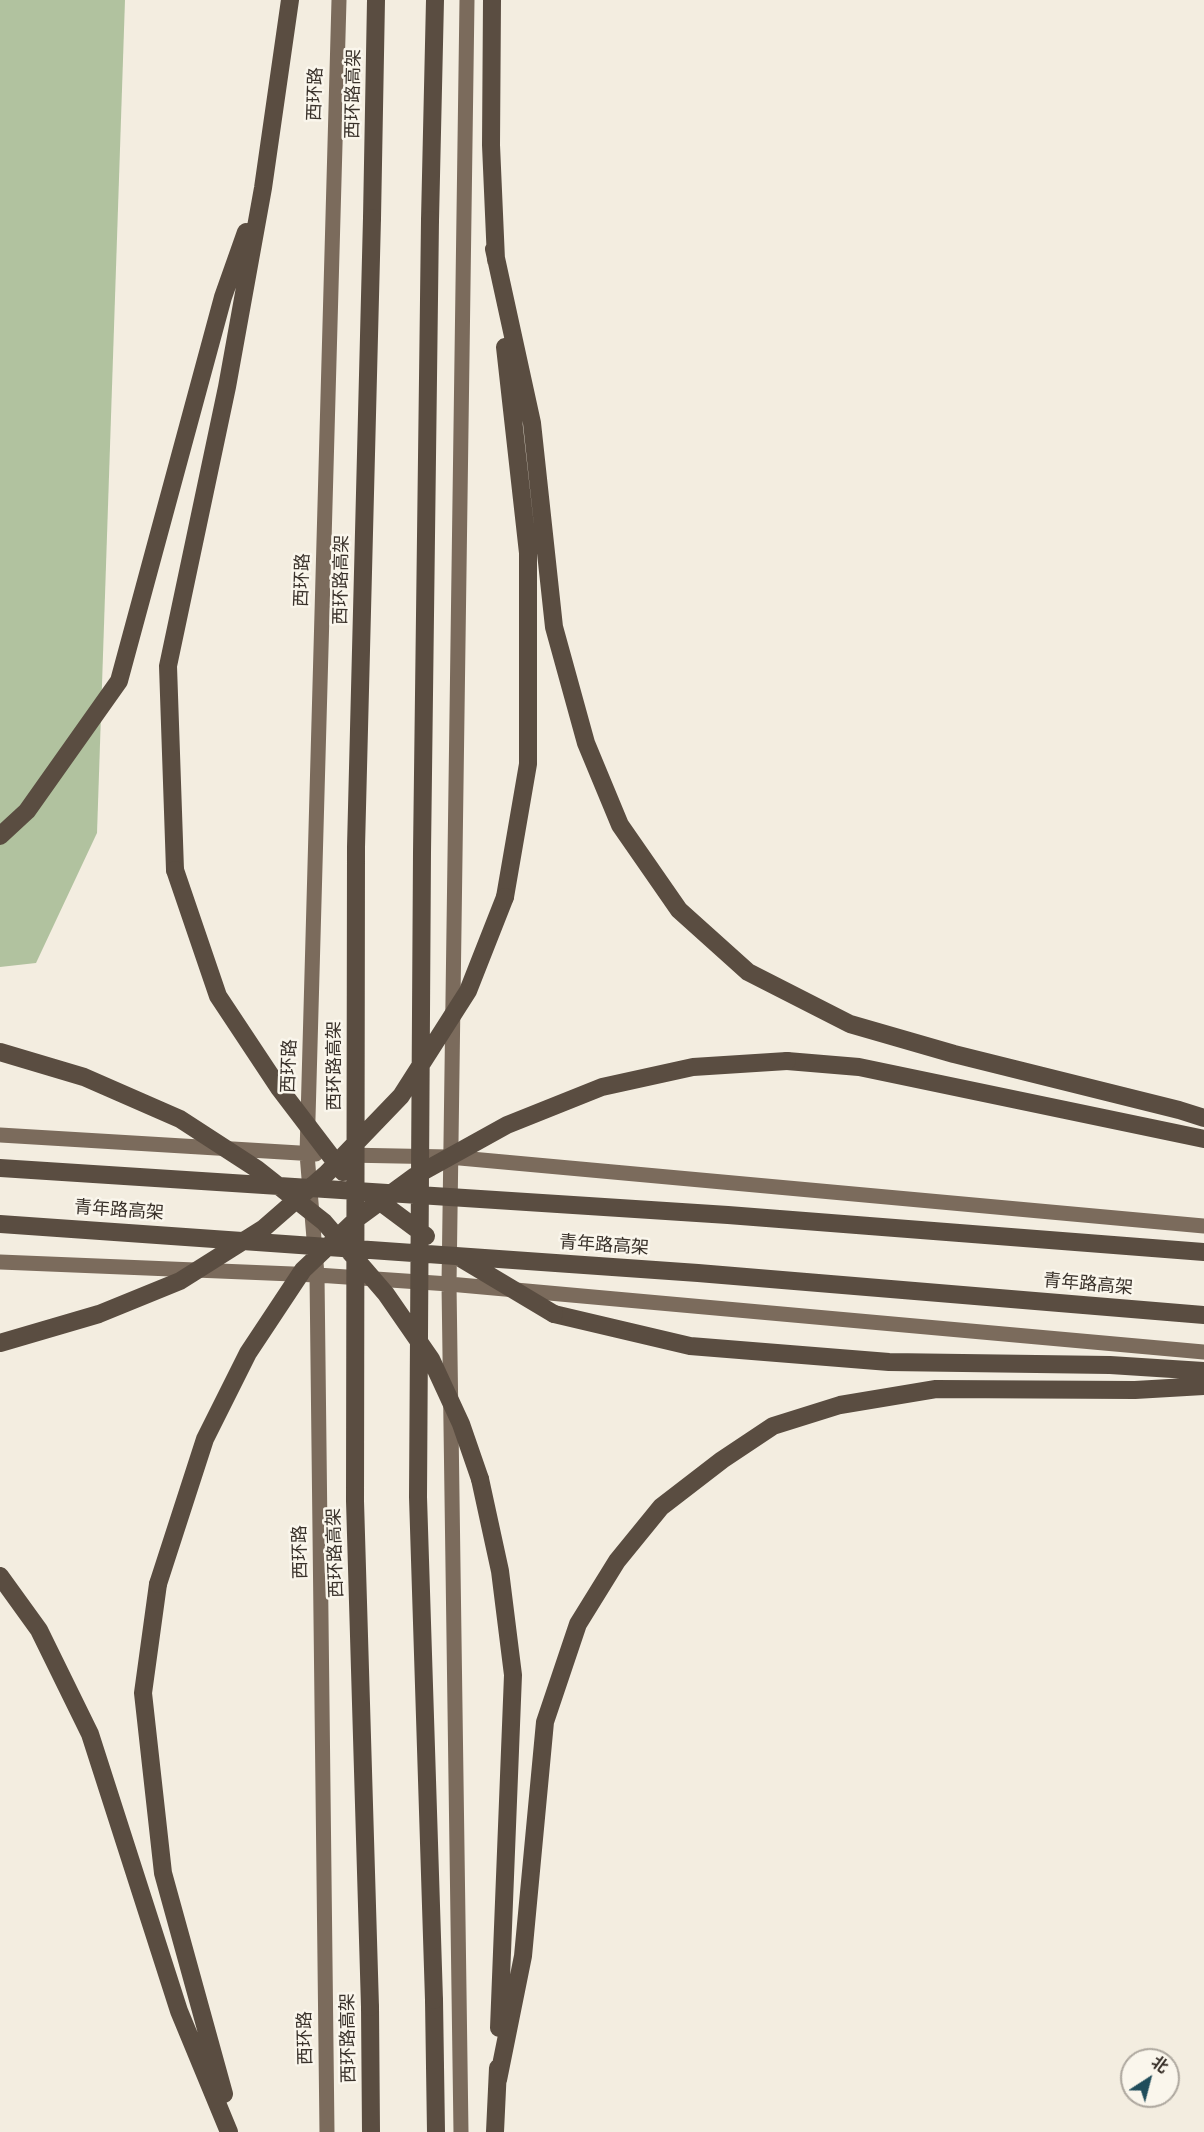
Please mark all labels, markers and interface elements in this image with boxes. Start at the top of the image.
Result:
street label: 西环路高架 [342,49,366,139]
street label: 西环路 [304,67,328,121]
street label: 西环路高架 [330,535,354,625]
street label: 西环路 [291,553,315,607]
street label: 西环路高架 [324,1021,346,1111]
street label: 西环路 [278,1039,302,1093]
street label: 青年路高架 [73,1197,165,1225]
street label: 青年路高架 [558,1232,650,1260]
street label: 青年路高架 [1042,1270,1134,1300]
street label: 西环路高架 [324,1508,348,1598]
street label: 西环路 [290,1525,312,1579]
street label: 西环路高架 [337,1993,361,2083]
street label: 西环路 [295,2011,317,2065]
north arrow [1120,2048,1180,2108]
text: 北 [1148,2052,1172,2077]

